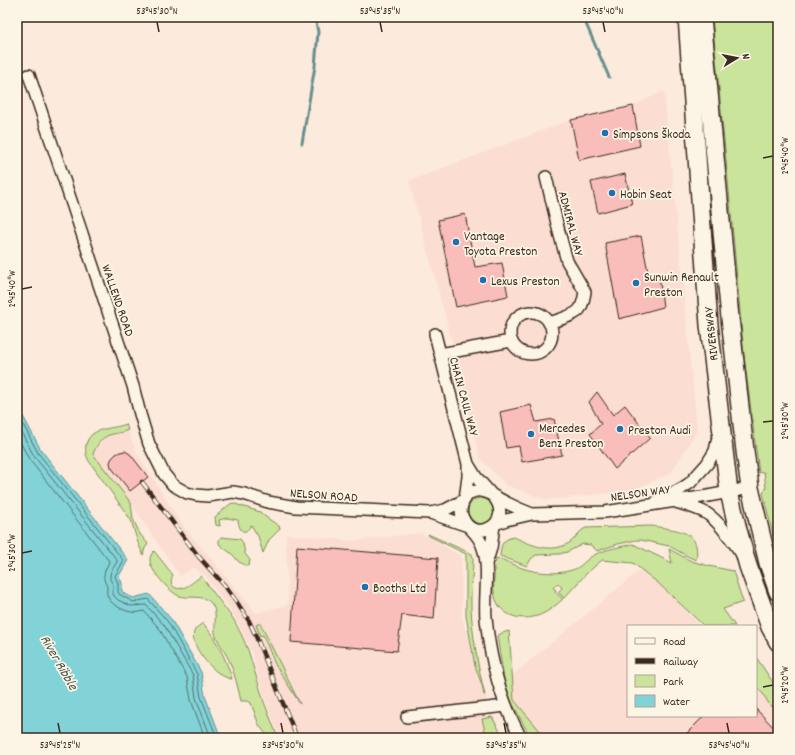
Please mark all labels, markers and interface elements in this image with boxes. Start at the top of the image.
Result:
text: 53°45'30"N [136,5,178,19]
text: 53°45'35"N [360,5,400,19]
text: 53°45'40"N [582,5,624,19]
north arrow [717,38,757,78]
text: N [737,53,753,61]
place label: Simpsons Škoda [613,126,691,145]
marker: Simpsons Škoda [600,128,610,138]
text: 2°45'40"W [779,137,793,175]
place label: Hobin Seat [620,186,672,205]
marker: Hobin Seat [607,188,617,198]
street label: ADMIRAL WAY [552,189,588,259]
place label: Vantage Toyota Preston [464,228,537,262]
marker: Vantage Toyota Preston [451,237,461,247]
street label: WALLEND ROAD [95,262,138,340]
place label: Sunwin Renault Preston [644,269,719,303]
text: 2°45'40"W [6,270,20,308]
place label: Lexus Preston [491,273,559,292]
marker: Lexus Preston [478,275,488,285]
marker: Sunwin Renault Preston [631,278,641,288]
street label: RIVERSWAY [700,305,725,362]
street label: CHAIN CAUL WAY [443,355,483,439]
text: 2°45'30"W [779,402,793,440]
place label: Mercedes Benz Preston [539,420,603,454]
place label: Preston Audi [628,422,691,441]
marker: Preston Audi [615,424,625,434]
marker: Mercedes Benz Preston [526,429,536,439]
street label: NELSON WAY [610,481,672,508]
street label: NELSON ROAD [289,485,359,508]
text: 2°45'30"W [6,534,20,572]
place label: Booths Ltd [373,580,426,599]
marker: Booths Ltd [360,582,370,592]
legend [627,625,757,717]
water label: River Ribble [34,632,83,695]
text: Road [663,634,685,651]
text: Railway [663,654,699,671]
text: 2°45'20"W [779,666,793,704]
text: Park [663,674,684,691]
text: Water [663,694,690,711]
text: 53°45'25"N [40,739,80,753]
text: 53°45'30"N [262,739,304,753]
text: 53°45'35"N [486,739,526,753]
text: 53°45'40"N [708,739,750,753]

